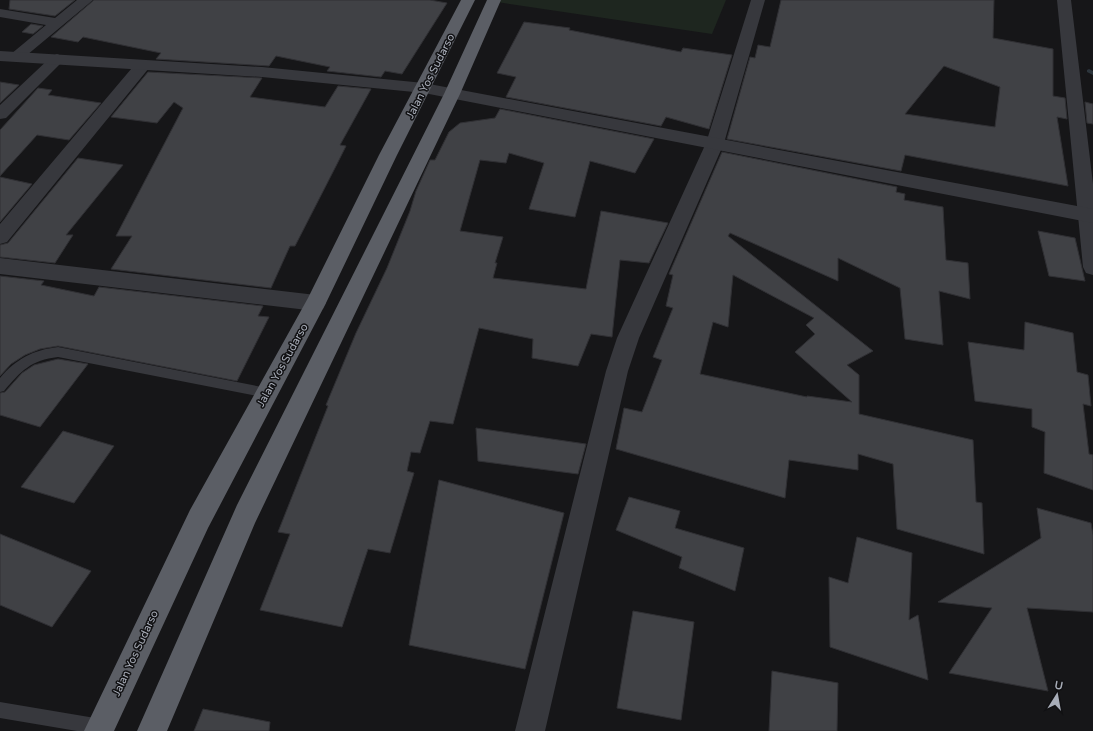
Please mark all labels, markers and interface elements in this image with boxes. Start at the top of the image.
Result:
street label: Jalan Yos Sudarso [403,31,458,121]
street label: Jalan Yos Sudarso [254,321,311,409]
street label: Jalan Yos Sudarso [110,608,161,698]
north arrow [1037,675,1077,715]
text: U [1053,678,1064,693]

